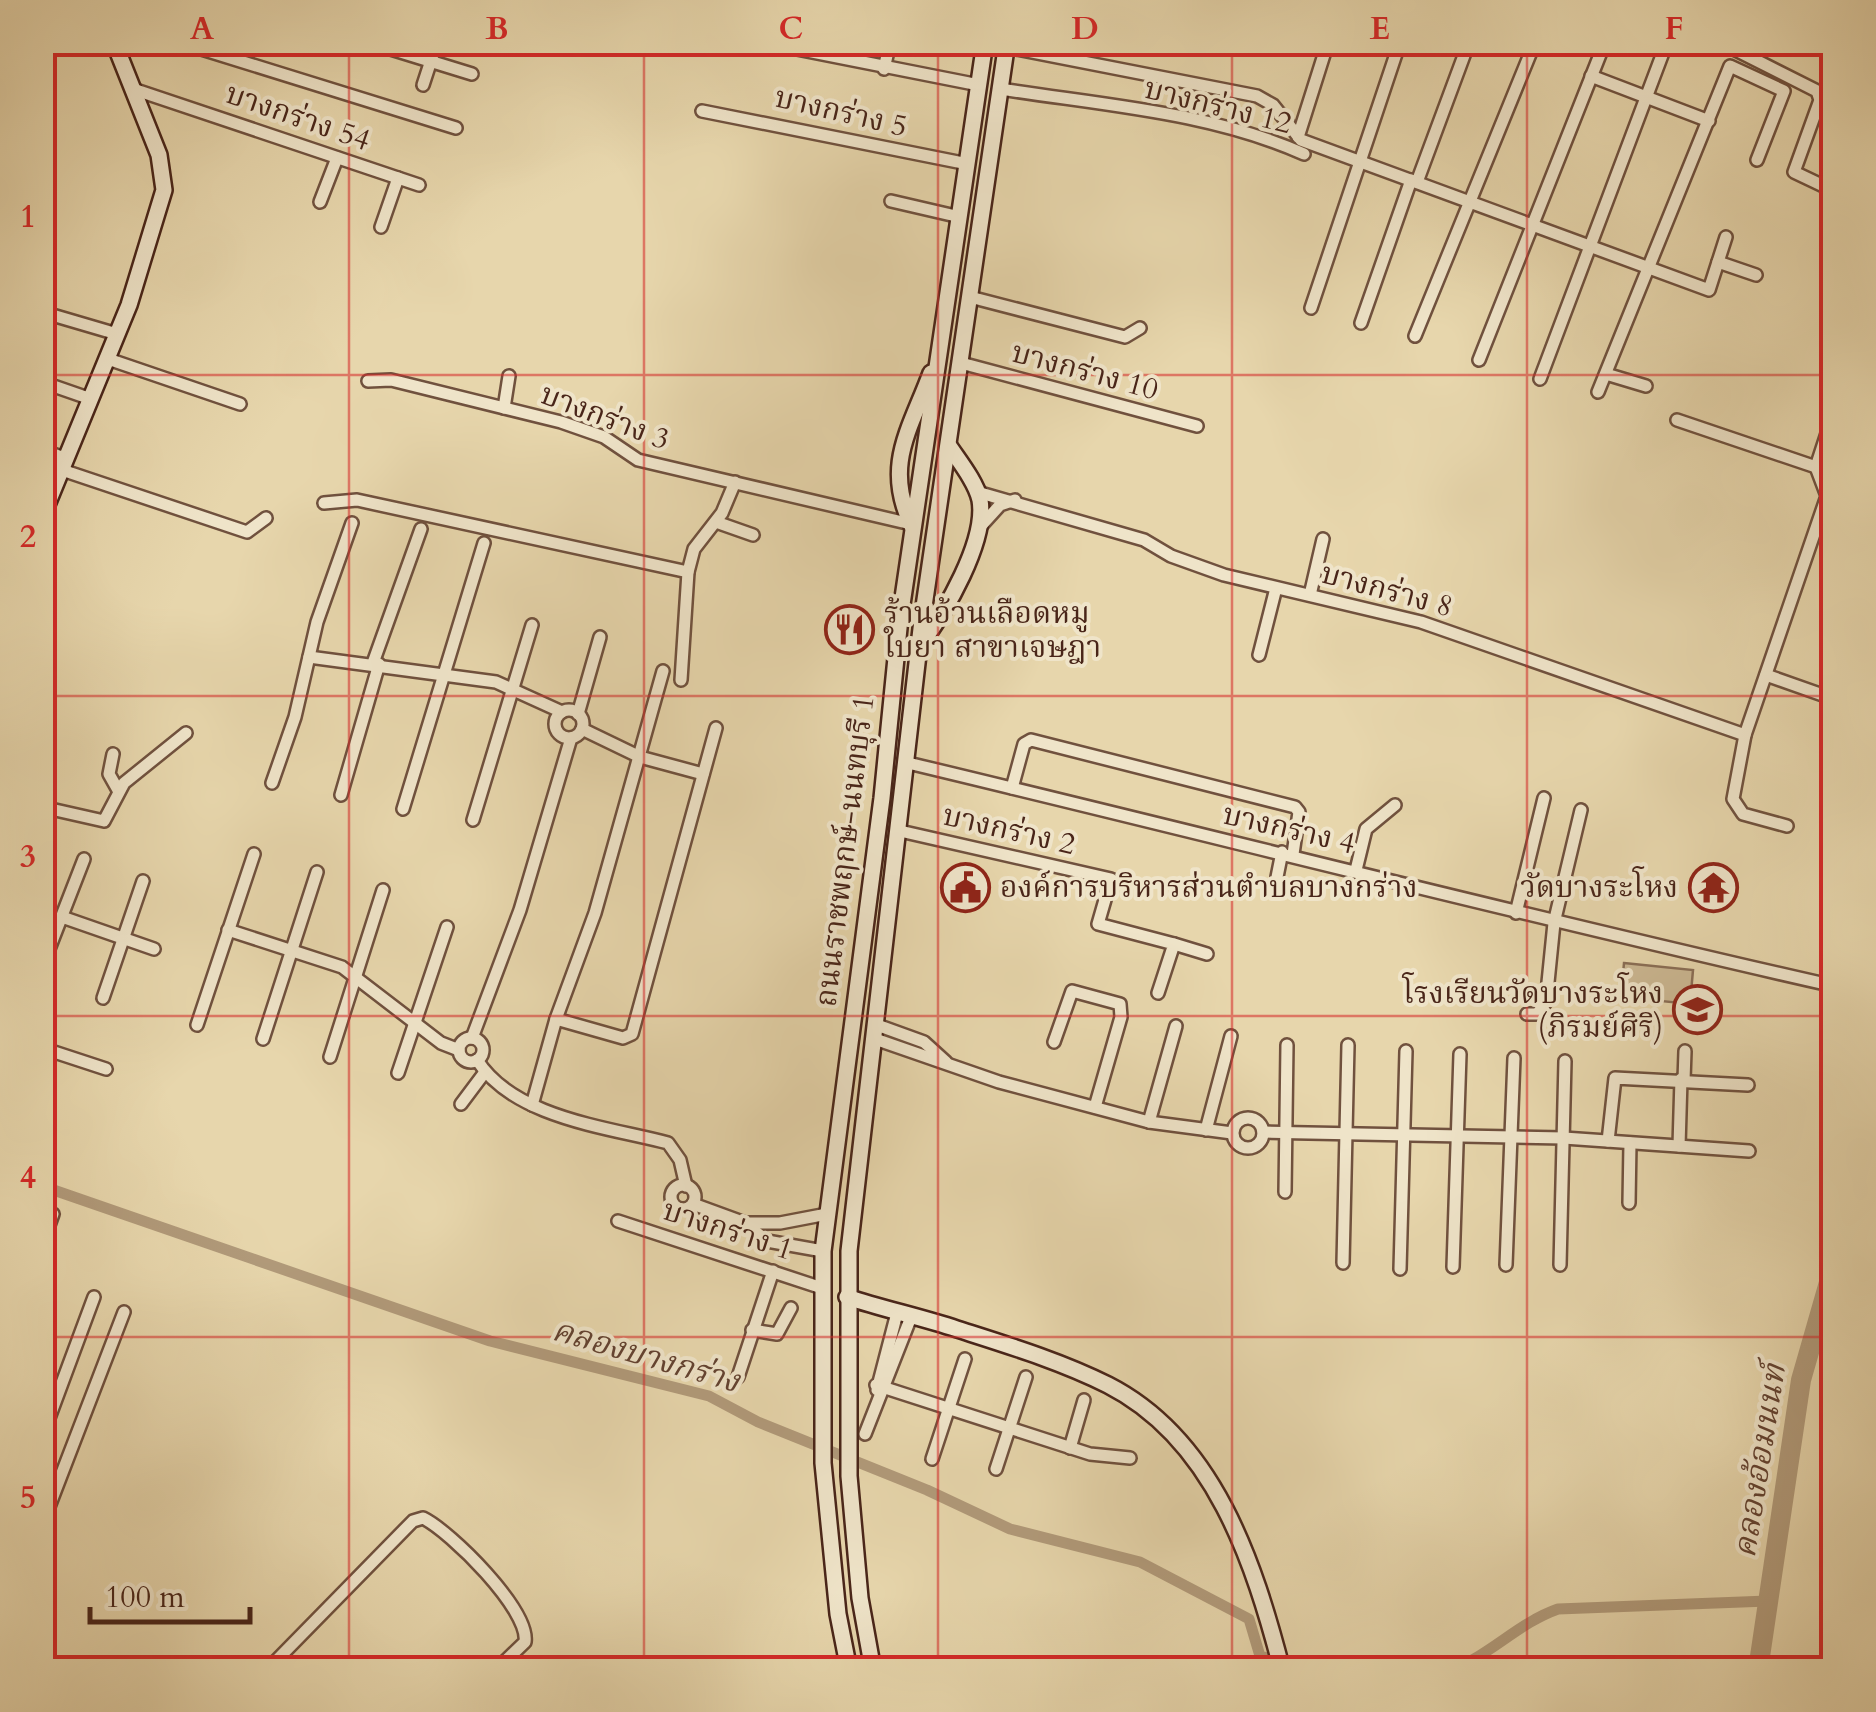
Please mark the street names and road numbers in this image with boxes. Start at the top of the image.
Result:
street label: บางกร่าง 12 [1140,68,1296,144]
street label: บางกร่าง 54 [220,73,376,161]
street label: บางกร่าง 5 [771,77,911,147]
street label: บางกร่าง 10 [1007,332,1163,410]
street label: บางกร่าง 3 [535,374,675,460]
street label: บางกร่าง 8 [1317,553,1457,627]
street label: ถนนราชพฤกษ์-นนทบุรี 1 [806,693,884,1009]
street label: บางกร่าง 4 [1219,794,1359,864]
street label: บางกร่าง 2 [939,795,1079,865]
street label: บางกร่าง 1 [658,1190,798,1270]

